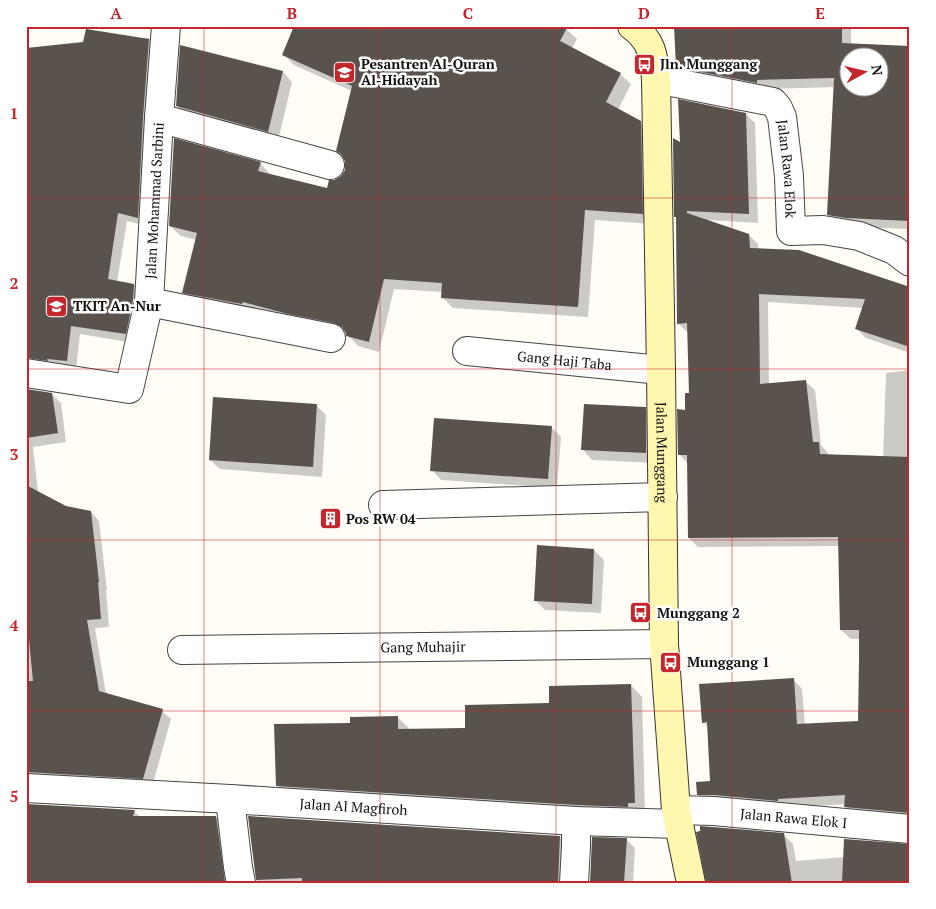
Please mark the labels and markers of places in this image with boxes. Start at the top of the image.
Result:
bus stop icon: Jln. Munggang [632,52,656,76]
place label: Pesantren Al-Quran Al-Hidayah [361,54,495,89]
place label: Jln. Munggang [660,54,759,73]
school or university icon: Pesantren Al-Quran Al-Hidayah [333,60,357,84]
school or university icon: TKIT An-Nur [45,294,69,318]
place label: TKIT An-Nur [73,296,161,315]
building icon: Pos RW 04 [318,507,342,531]
place label: Pos RW 04 [346,509,416,528]
bus stop icon: Munggang 2 [629,601,653,625]
place label: Munggang 2 [657,603,740,622]
bus stop icon: Munggang 1 [659,650,683,674]
place label: Munggang 1 [687,652,770,671]

